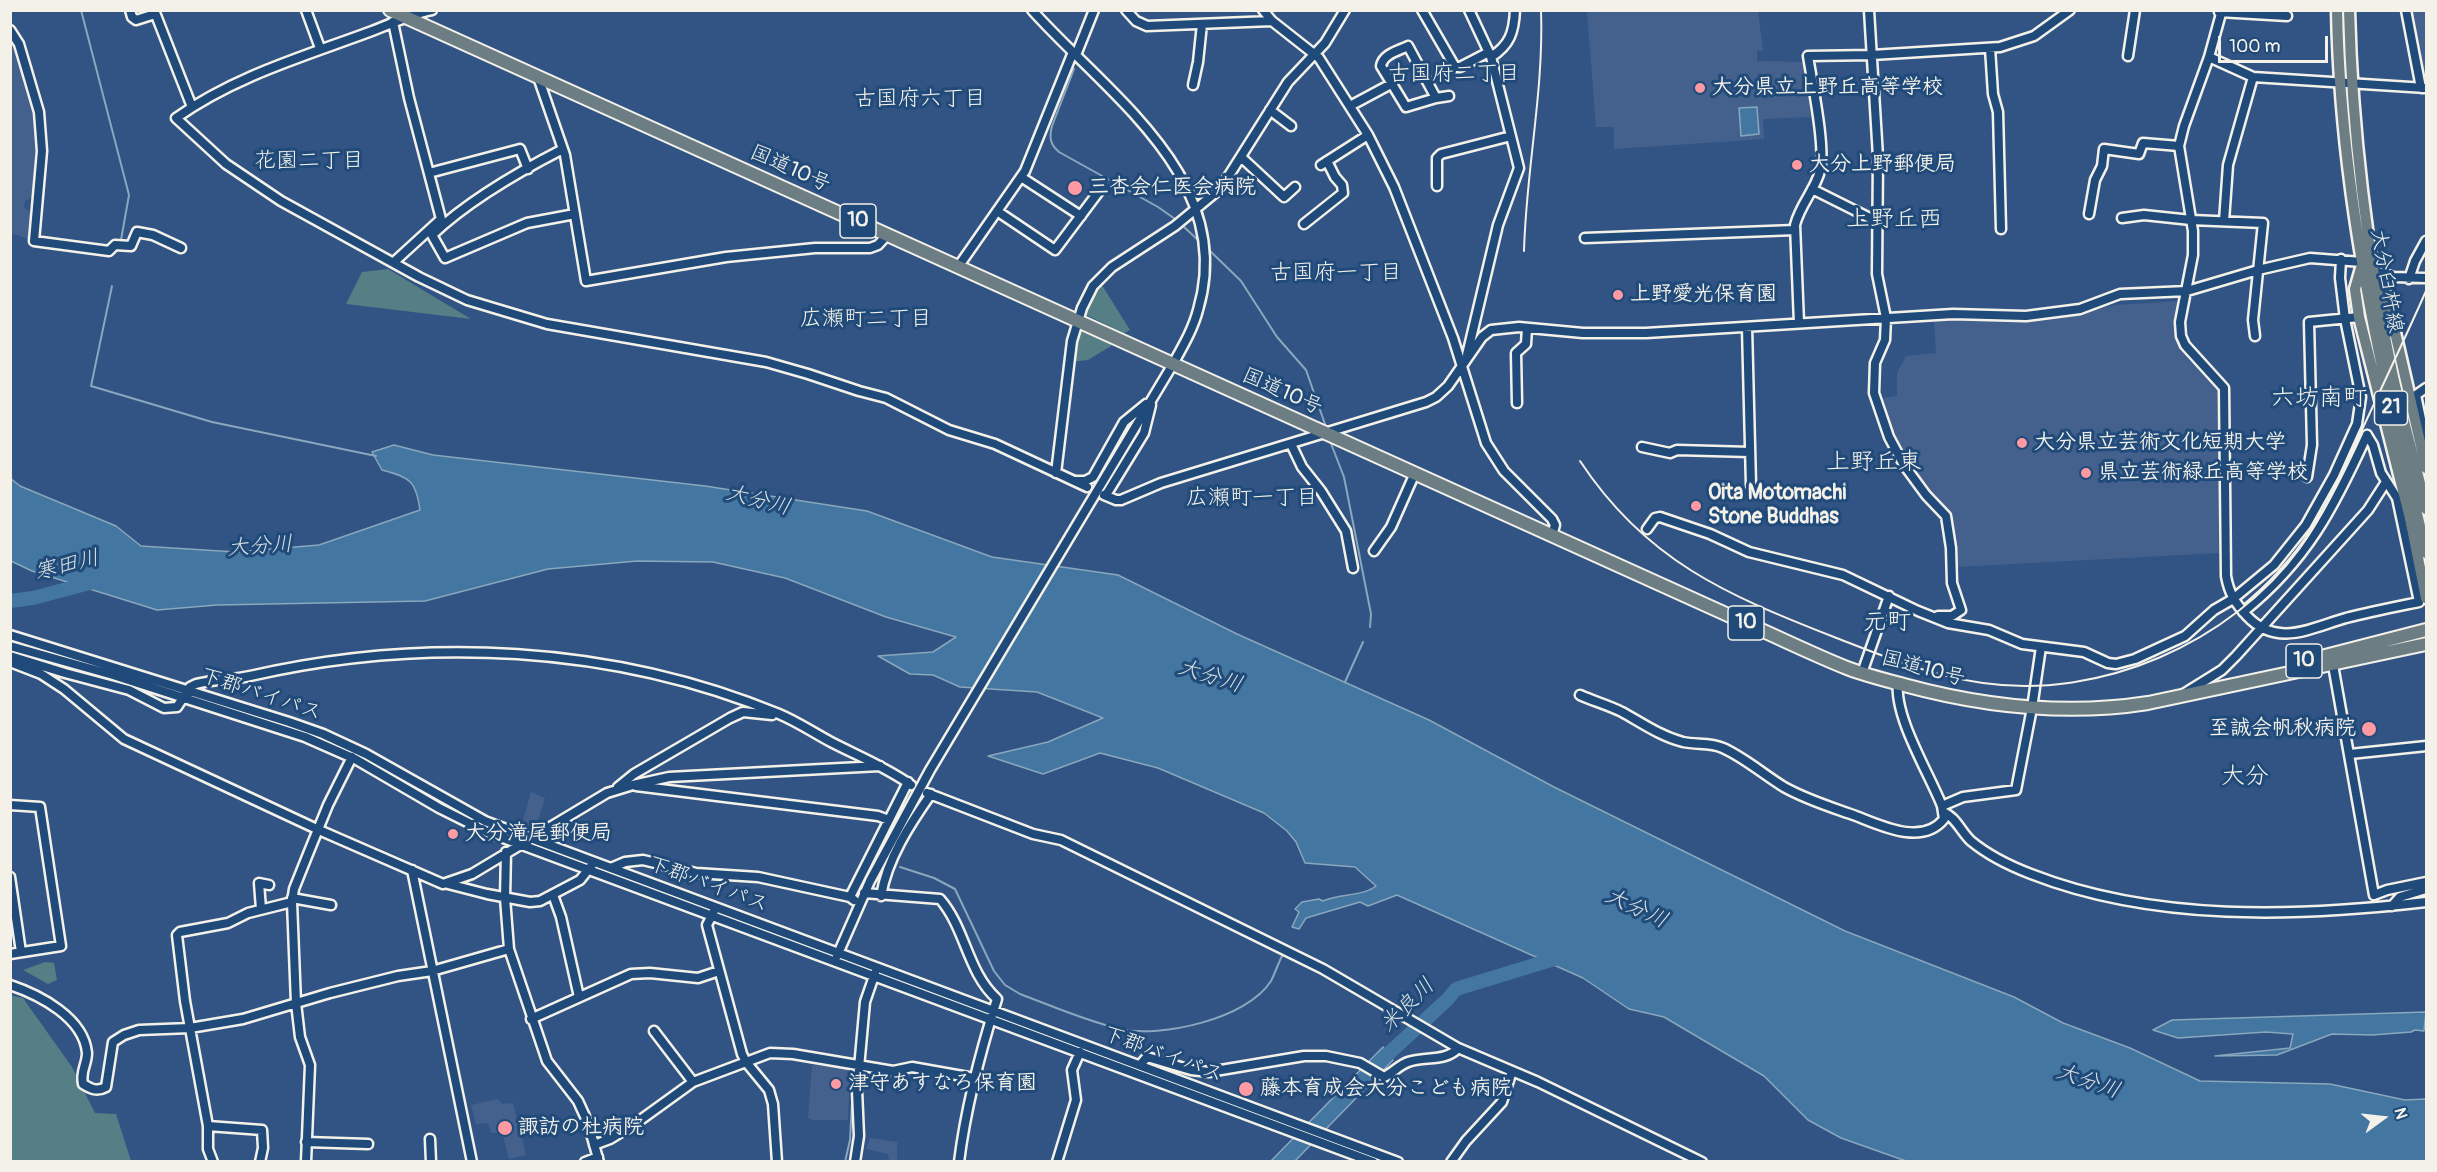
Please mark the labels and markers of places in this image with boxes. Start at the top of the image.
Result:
place label: 大分県立上野丘高等学校 [1712,75,1943,101]
marker: 大分県立上野丘高等学校 [1693,81,1707,95]
place label: 大分上野郵便局 [1809,152,1956,178]
marker: 大分上野郵便局 [1790,158,1804,172]
place label: 三杏会仁医会病院 [1088,175,1256,201]
marker: 三杏会仁医会病院 [1066,179,1084,197]
place label: 上野愛光保育園 [1630,282,1777,308]
marker: 上野愛光保育園 [1611,288,1625,302]
place label: 大分県立芸術文化短期大学 [2034,430,2286,456]
marker: 大分県立芸術文化短期大学 [2015,436,2029,450]
place label: 県立芸術緑丘高等学校 [2098,460,2308,486]
marker: 県立芸術緑丘高等学校 [2079,466,2093,480]
place label: Oita Motomachi Stone Buddhas [1708,481,1846,531]
marker: Oita Motomachi Stone Buddhas [1689,499,1703,513]
place label: 至誠会帆秋病院 [2209,716,2356,742]
marker: 至誠会帆秋病院 [2360,720,2378,738]
place label: 大分滝尾郵便局 [465,821,612,847]
marker: 大分滝尾郵便局 [446,827,460,841]
place label: 津守あすなろ保育園 [848,1071,1037,1097]
place label: 藤本育成会大分こども病院 [1260,1076,1512,1102]
marker: 津守あすなろ保育園 [829,1077,843,1091]
marker: 藤本育成会大分こども病院 [1237,1080,1255,1098]
place label: 諏訪の杜病院 [518,1115,644,1141]
marker: 諏訪の杜病院 [496,1119,514,1137]

